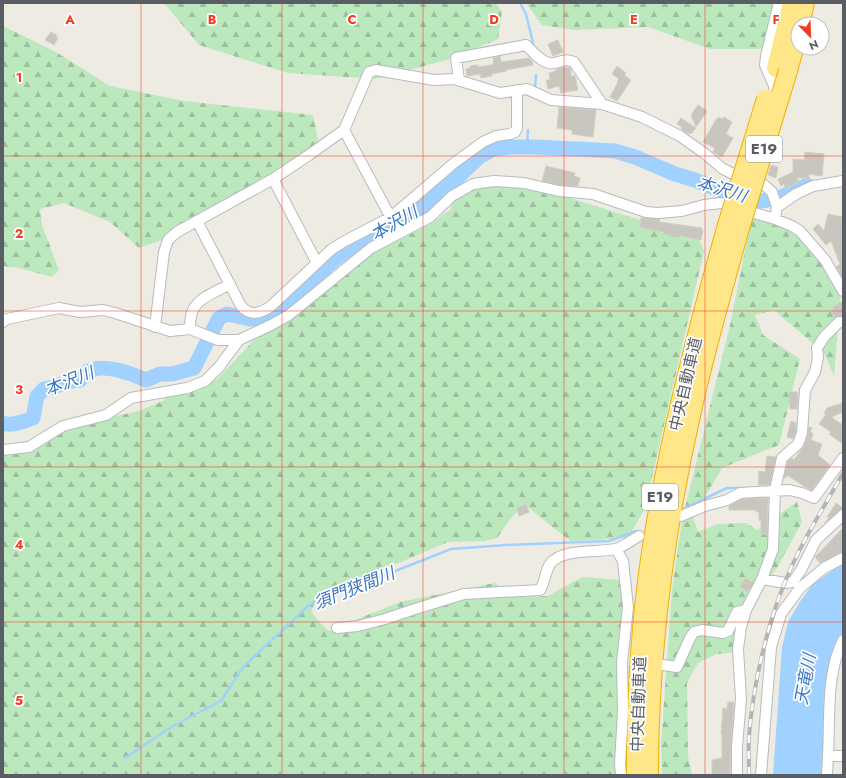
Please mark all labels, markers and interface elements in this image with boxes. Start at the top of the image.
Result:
text: A [64,10,75,29]
text: B [208,10,217,29]
text: C [347,10,357,29]
text: D [489,10,499,29]
text: E [630,10,638,29]
text: F [772,10,780,29]
north arrow [790,16,830,56]
text: N [807,36,821,54]
text: 1 [16,68,22,87]
road number: E19 [746,136,782,162]
water label: 本沢川 [694,170,752,209]
water label: 本沢川 [366,199,424,246]
text: 2 [15,224,23,243]
street label: 中央自動車道 [663,335,707,433]
water label: 本沢川 [41,360,99,402]
text: 3 [15,380,23,399]
road number: E19 [642,484,678,510]
text: 4 [14,535,24,554]
water label: 須門狭間川 [310,560,400,615]
water label: 天竜川 [789,650,822,706]
street label: 中央自動車道 [625,656,652,752]
text: 5 [15,691,23,710]

